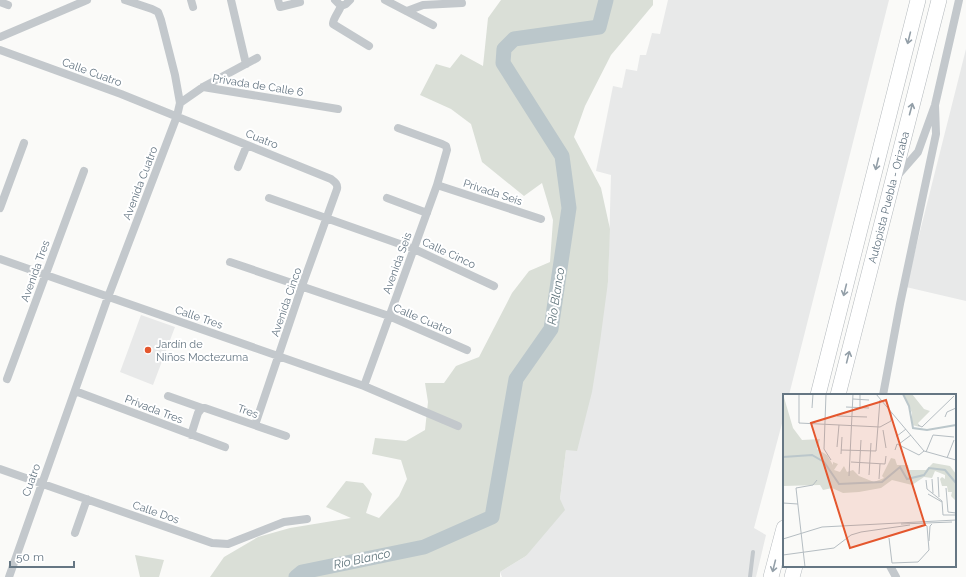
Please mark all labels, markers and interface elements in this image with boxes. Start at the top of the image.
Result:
one-way arrow [905,31,912,44]
street label: Calle Cuatro [60,56,124,89]
street label: Privada de Calle 6 [211,72,305,99]
one-way arrow [908,103,915,116]
street label: Cuatro [244,127,280,152]
street label: Autopista Puebla - Orizaba [866,130,912,265]
street label: Avenida Cuatro [120,144,161,222]
one-way arrow [872,157,880,170]
street label: Privada Seis [462,177,524,208]
street label: Avenida Seis [380,231,415,296]
street label: Calle Cinco [420,235,478,272]
street label: Avenida Tres [18,239,53,304]
street label: Avenida Cinco [269,265,305,339]
water label: Río Blanco [545,266,567,326]
one-way arrow [840,283,848,296]
street label: Calle Cuatro [391,301,455,338]
street label: Calle Tres [173,303,224,332]
place label: Jardín de Niños Moctezuma [156,338,248,364]
marker: Jardín de Niños Moctezuma [143,345,153,355]
one-way arrow [845,351,852,364]
street label: Privada Tres [123,392,185,427]
inset map [783,394,956,567]
street label: Tres [236,402,260,421]
street label: Cuatro [20,462,44,498]
street label: Calle Dos [131,498,181,527]
scale bar [10,543,74,569]
water label: Río Blanco [332,546,392,572]
text: 50 m [16,550,44,564]
one-way arrow [770,559,778,572]

